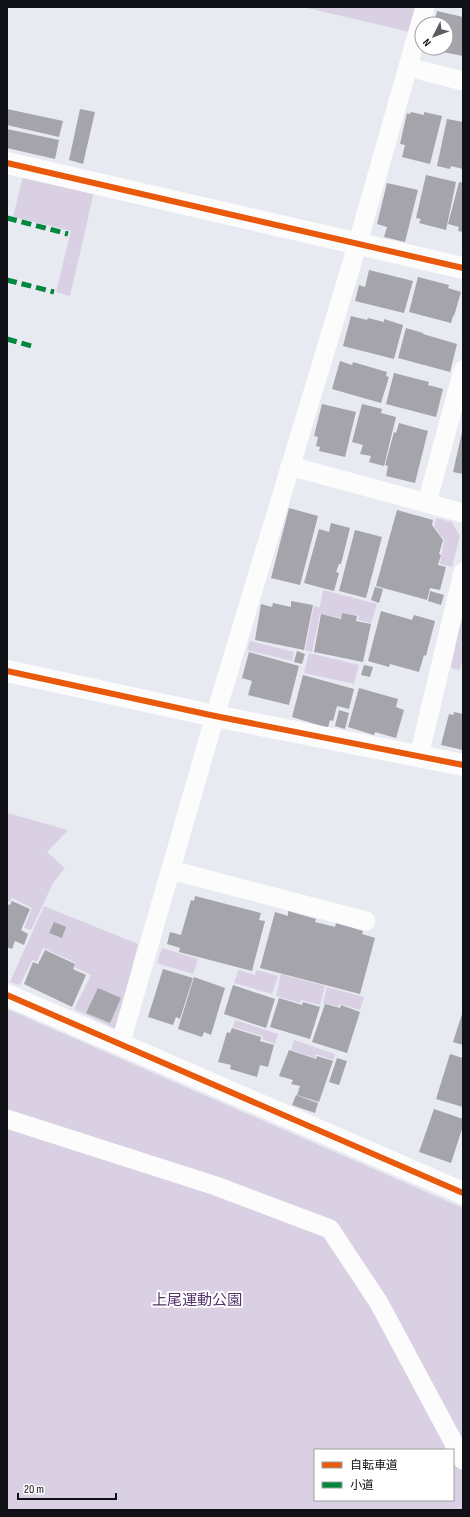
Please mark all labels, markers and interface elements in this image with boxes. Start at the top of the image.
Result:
north arrow [414,16,454,56]
text: N [420,36,434,49]
park label: 上尾運動公園 [152,1291,242,1310]
legend [314,1449,454,1501]
text: 自転車道 [350,1458,398,1473]
scale bar [18,1475,116,1501]
text: 小道 [350,1478,374,1493]
text: 20 m [24,1482,44,1497]

